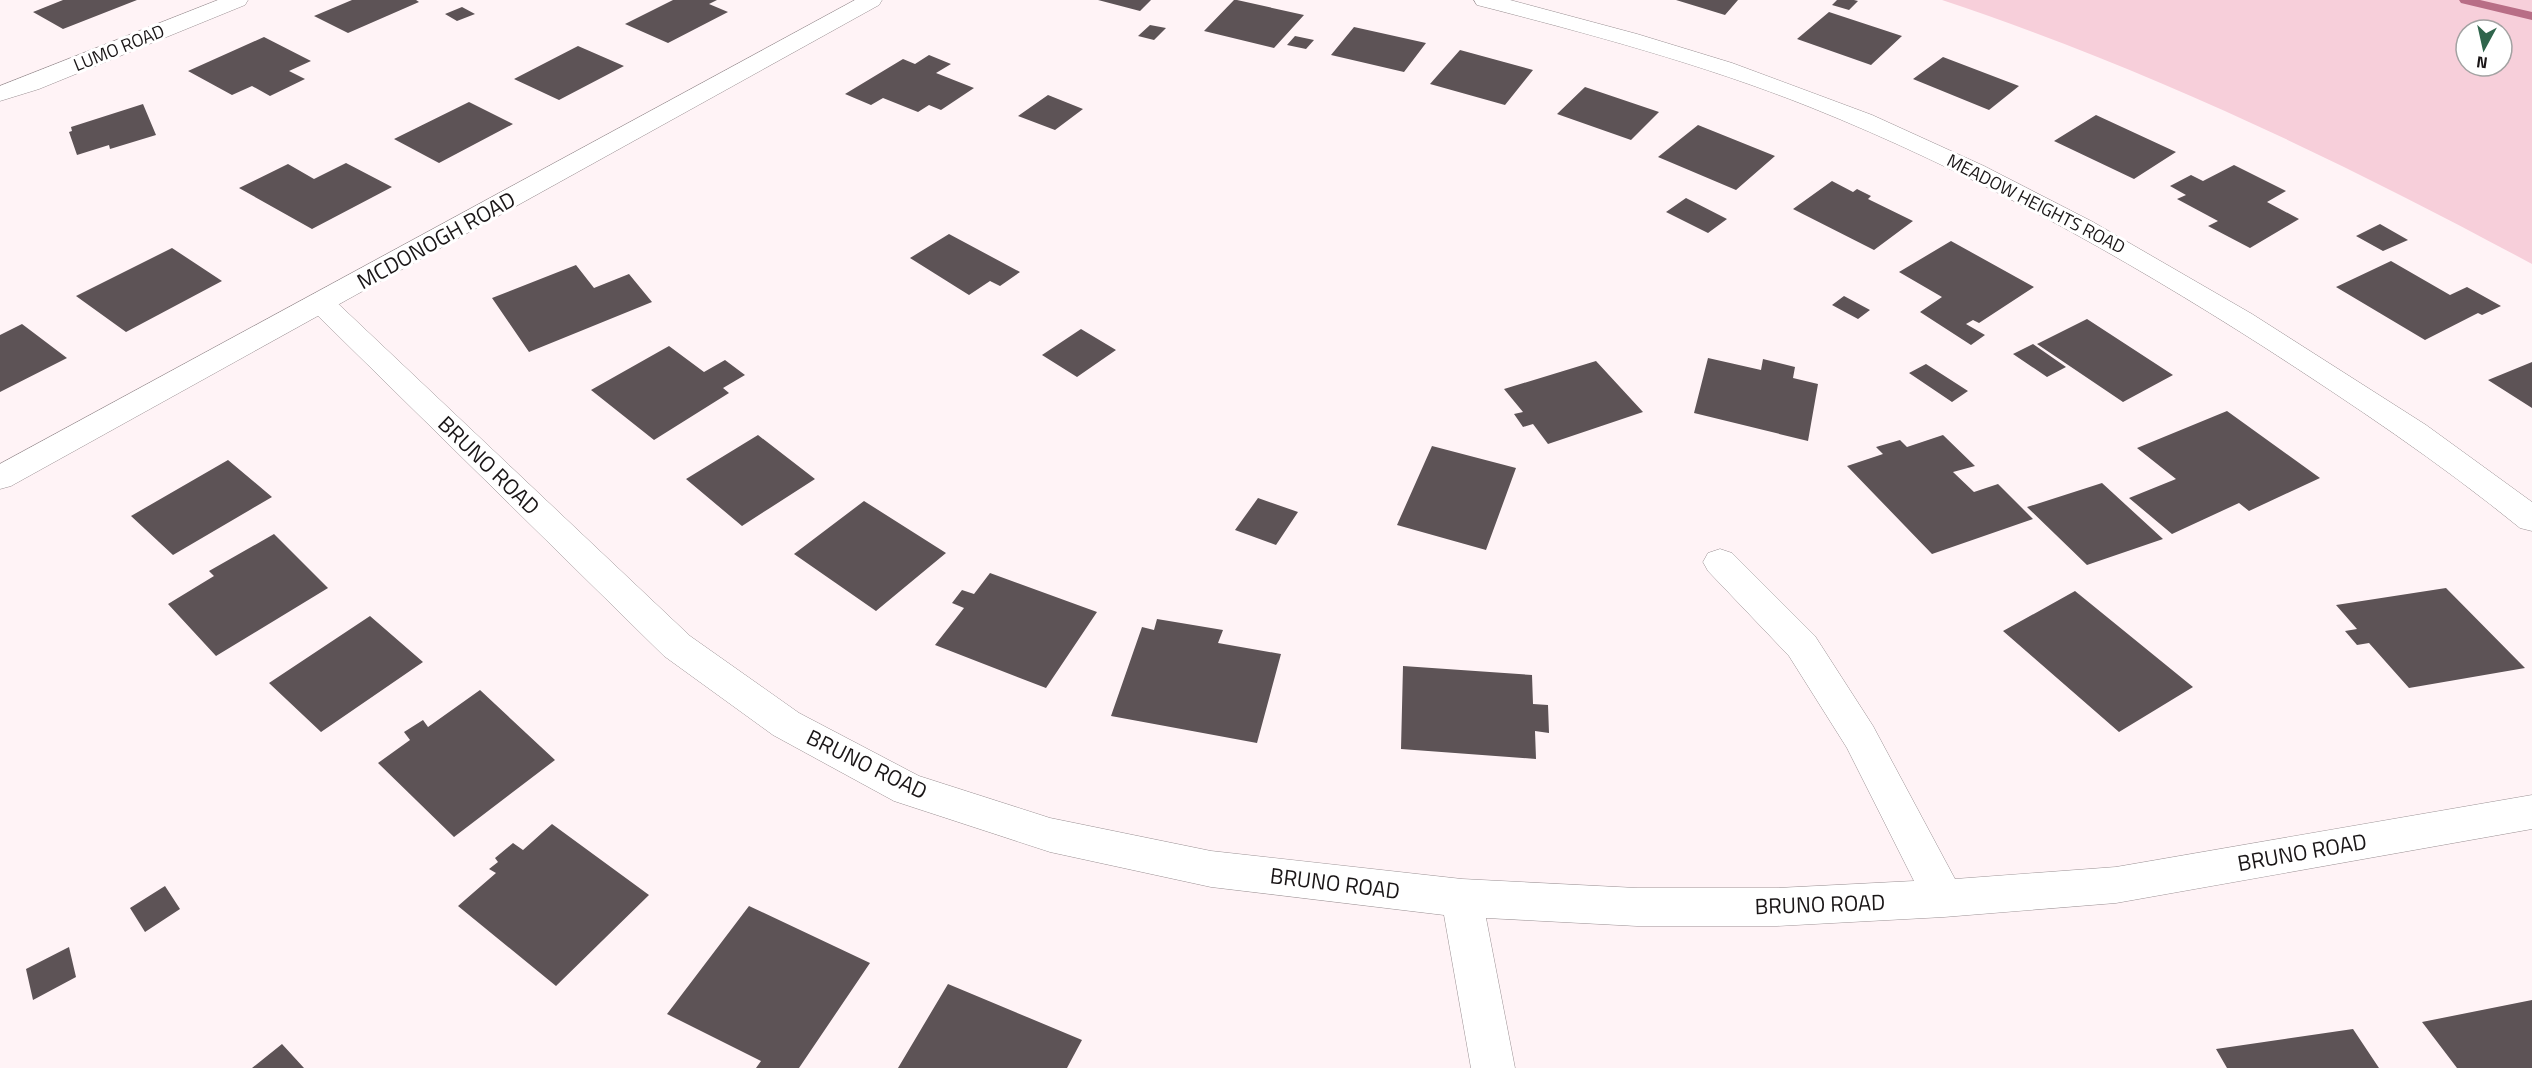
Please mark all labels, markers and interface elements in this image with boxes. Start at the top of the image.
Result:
street label: LUMO ROAD [69,17,168,78]
north arrow [2454,18,2514,78]
text: N [2475,50,2489,76]
street label: MEADOW HEIGHTS ROAD [1942,147,2130,260]
street label: MCDONOGH ROAD [350,182,522,298]
street label: BRUNO ROAD [430,407,548,523]
street label: BRUNO ROAD [801,720,933,808]
street label: BRUNO ROAD [2235,824,2369,880]
street label: BRUNO ROAD [1268,858,1402,908]
street label: BRUNO ROAD [1754,885,1886,923]

